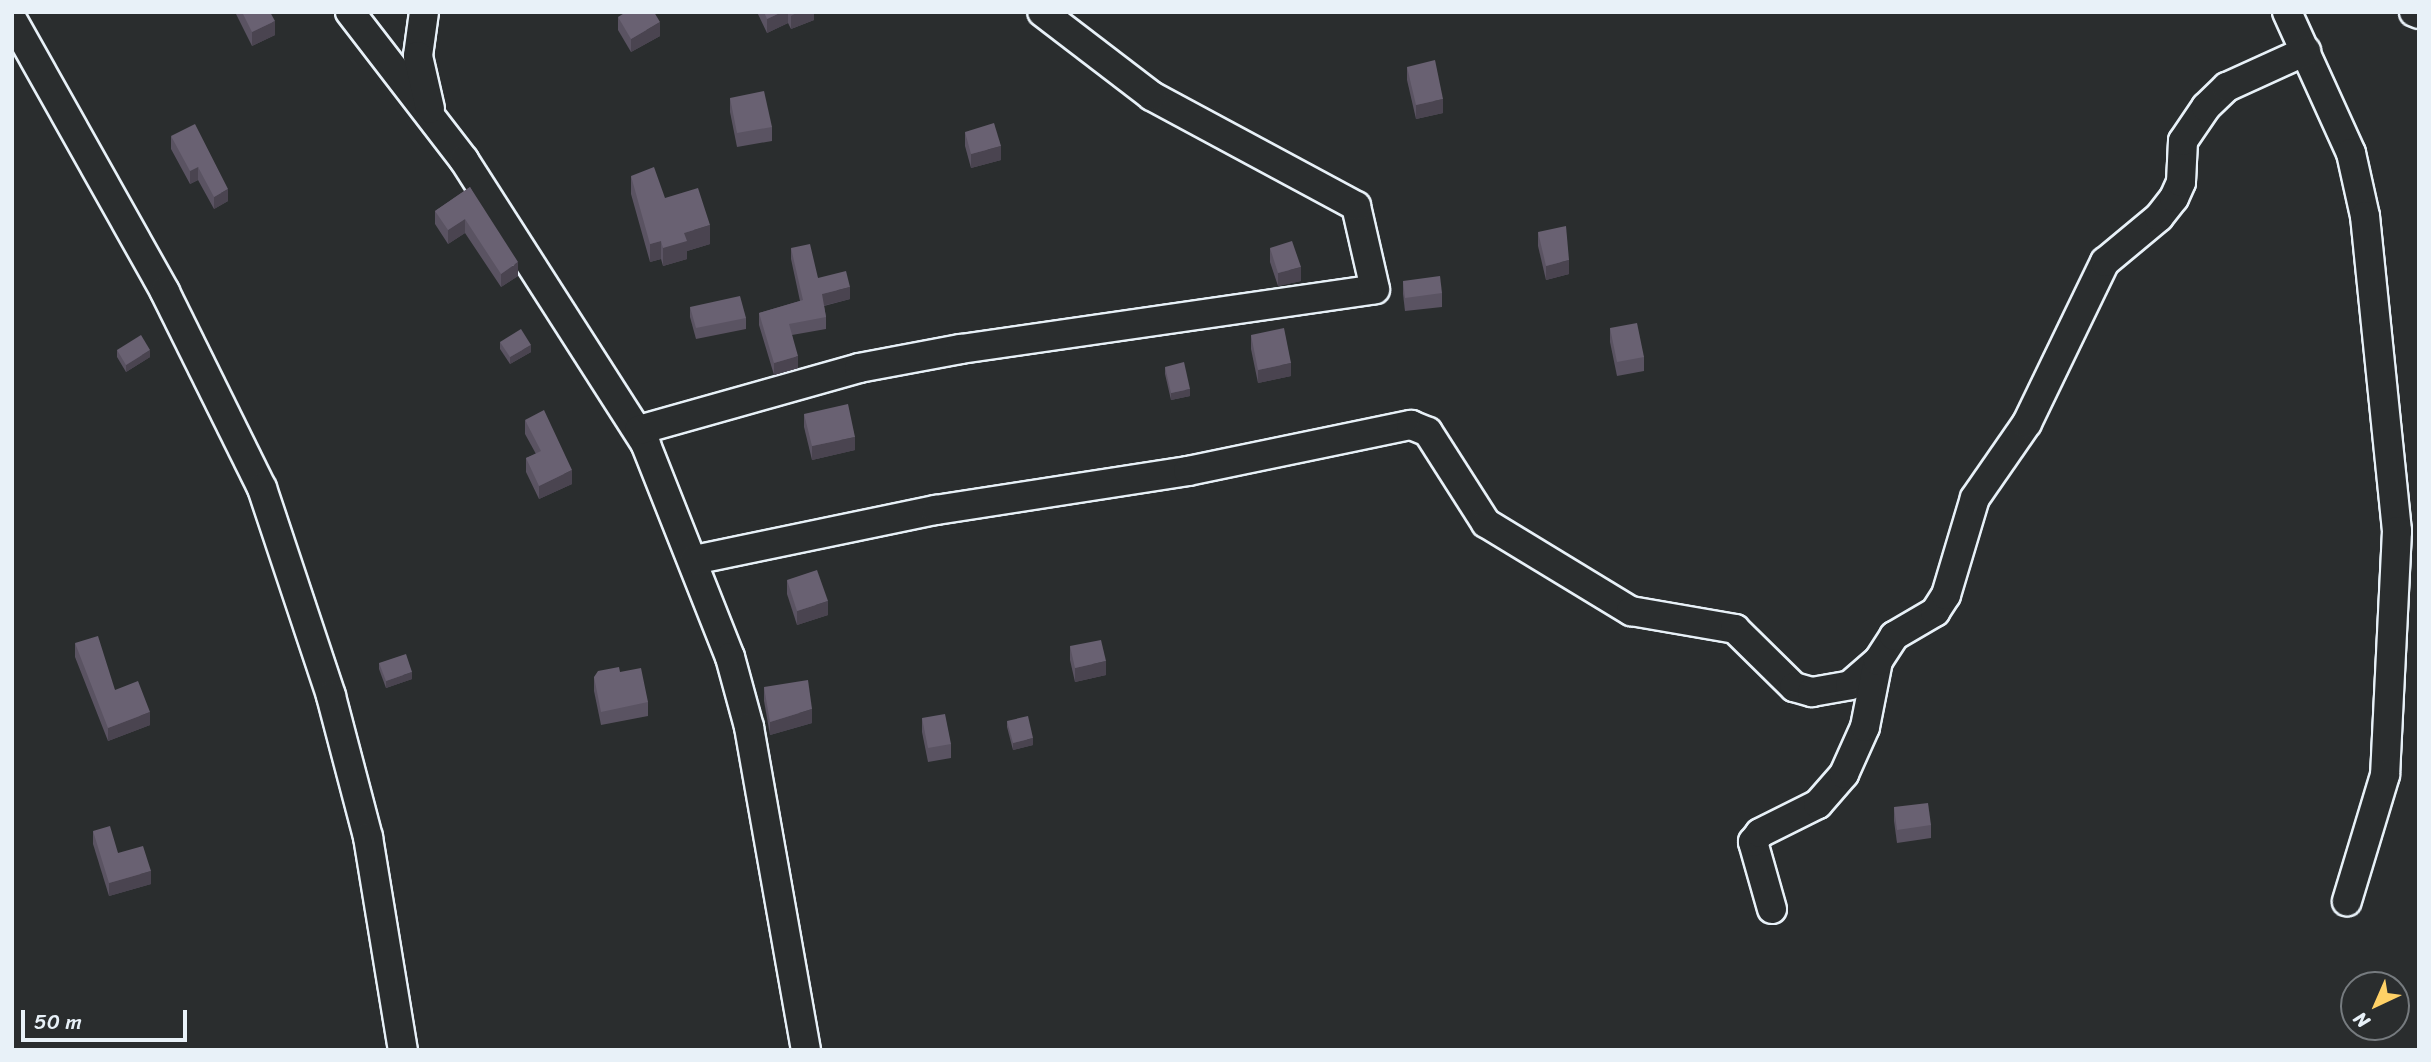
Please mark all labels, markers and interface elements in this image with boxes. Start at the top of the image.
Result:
north arrow [2340,971,2410,1041]
scale bar [24,996,191,1040]
text: 50 m [34,1003,82,1041]
text: N [2345,1004,2378,1036]

